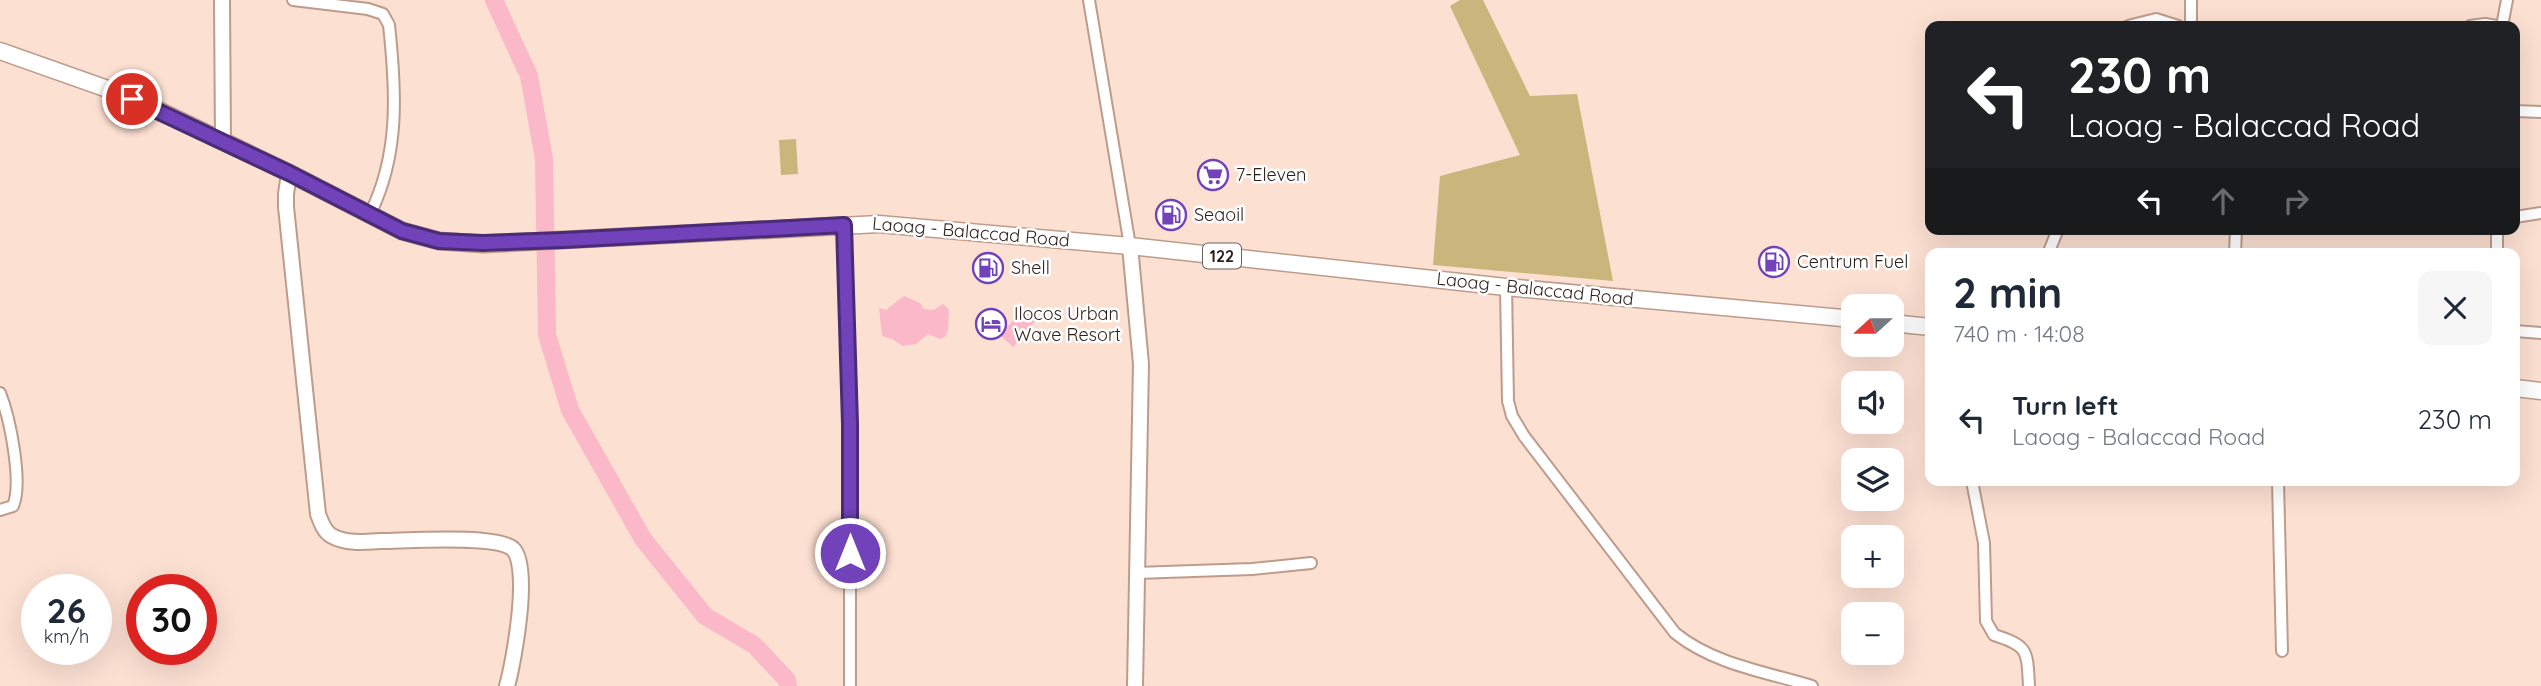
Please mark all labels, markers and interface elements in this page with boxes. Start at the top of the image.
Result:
text: 230 m [2068,44,2211,105]
icon: left [1953,49,2044,140]
pin [102,69,162,129]
icon: arrive [113,80,151,118]
text: Laoag - Balaccad Road [2068,105,2420,145]
supermarket icon: 7-Eleven [1196,158,1230,192]
place label: 7-Eleven [1236,163,1307,186]
icon: left [2131,182,2169,220]
icon: ahead [2204,182,2242,220]
icon: right [2277,182,2315,220]
fuel station icon: Seaoil [1154,198,1188,232]
place label: Seaoil [1194,203,1244,226]
street label: Laoag - Balaccad Road [871,211,1071,252]
road number: 122 [1203,244,1241,268]
fuel station icon: Centrum Fuel [1757,245,1791,279]
place label: Centrum Fuel [1797,250,1908,273]
fuel station icon: Shell [971,251,1005,285]
place label: Shell [1011,256,1050,279]
text: 2 min [1953,266,2062,319]
street label: Laoag - Balaccad Road [1435,267,1635,310]
button: close [2418,271,2492,345]
north arrow [1841,294,1904,357]
map controls [1841,294,1904,665]
place label: Ilocos Urban Wave Resort [1014,302,1121,346]
hotel icon: Ilocos Urban Wave Resort [974,307,1008,341]
text: 740 m · 14:08 [1953,319,2085,348]
button: sound [1841,371,1904,434]
text: Turn left [2012,389,2119,422]
icon: left [1953,401,1991,439]
text: 230 m [2418,403,2492,436]
text: Laoag - Balaccad Road [2012,422,2265,451]
button: layers [1841,448,1904,511]
position arrow [813,516,887,590]
button: + [1841,525,1904,588]
speed limit sign: 30 [126,574,217,665]
text: 26 [47,588,86,632]
button: − [1841,602,1904,665]
text: km/h [44,625,89,648]

